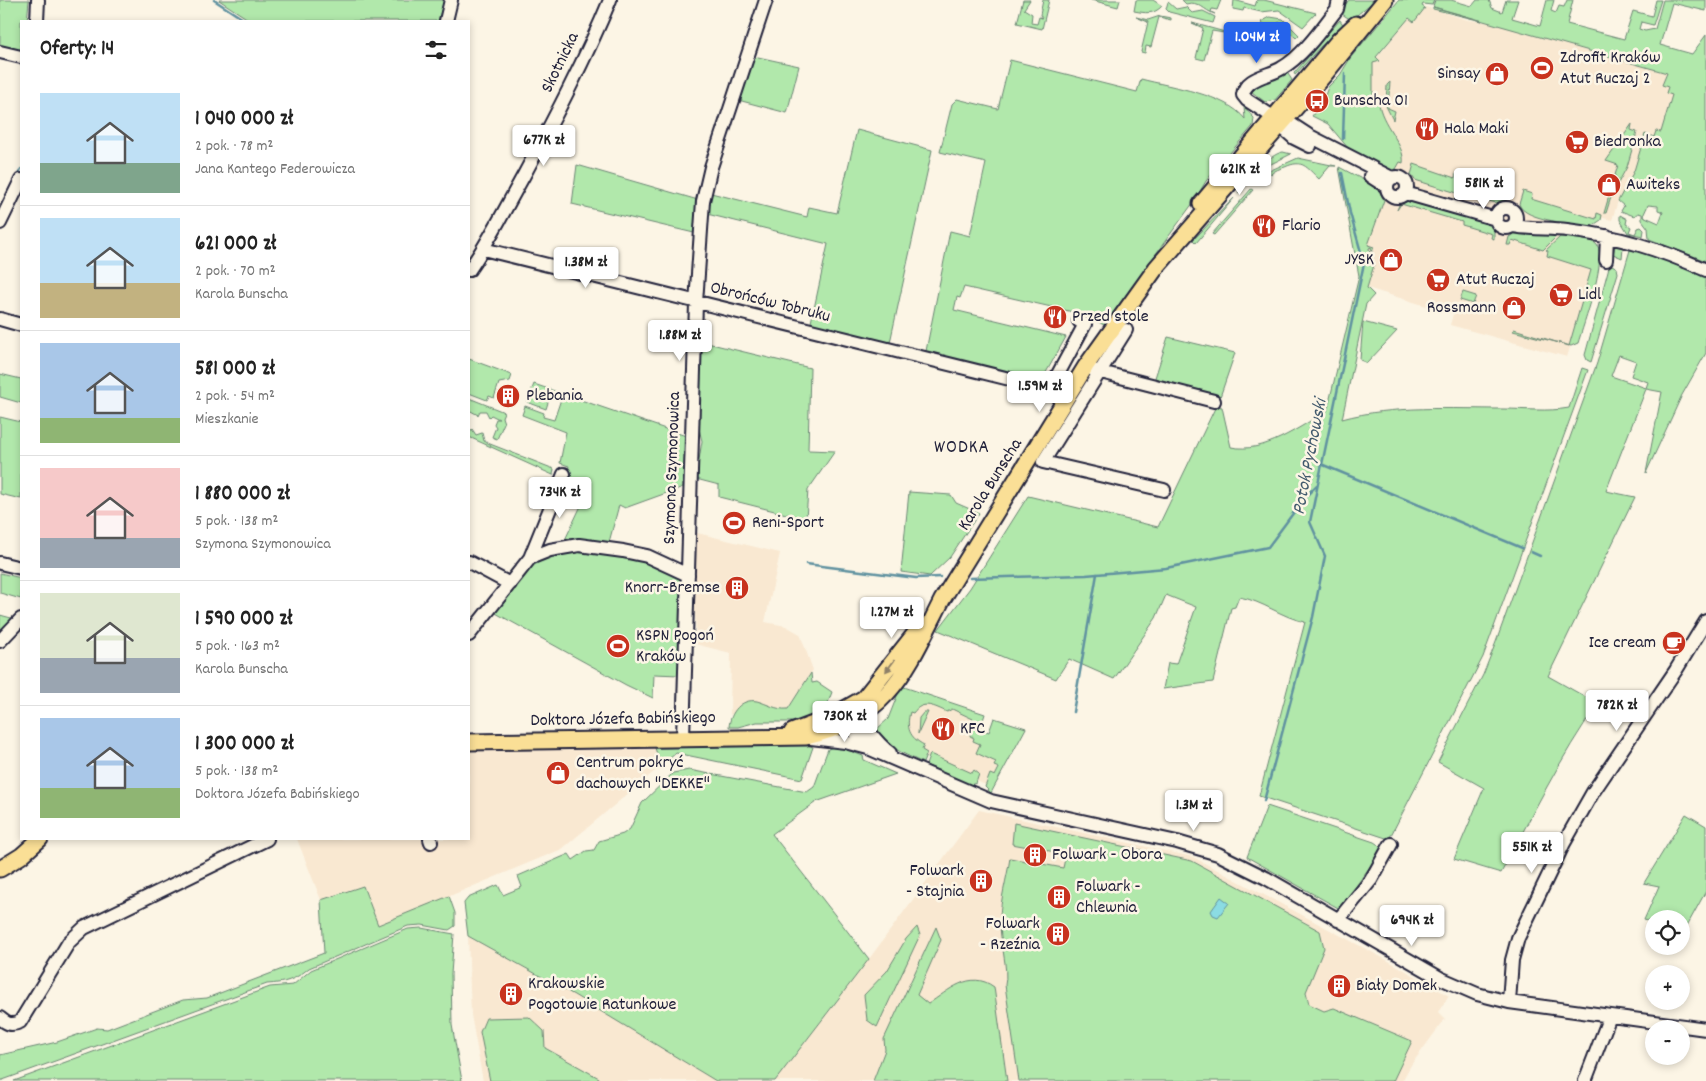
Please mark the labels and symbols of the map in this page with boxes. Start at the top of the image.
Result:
pin: 1.04M zł [1205,22,1309,64]
street label: Skotnicka [536,28,587,98]
place label: Zdrofit Kraków Atut Ruczaj 2 [1560,46,1661,92]
sports icon: Zdrofit Kraków Atut Ruczaj 2 [1529,55,1555,81]
shop icon: Sinsay [1484,61,1510,87]
place label: Sinsay [1437,62,1481,87]
bus stop icon: Bunscha 01 [1304,88,1330,114]
place label: Bunscha 01 [1334,89,1408,114]
restaurant icon: Hala Maki [1414,116,1440,142]
place label: Hala Maki [1444,117,1508,142]
pin: 677K zł [498,124,590,167]
supermarket icon: Biedronka [1564,129,1590,155]
place label: Biedronka [1594,130,1662,155]
pin: 621K zł [1194,154,1286,196]
pin: 581K zł [1438,168,1530,210]
shop icon: Awiteks [1596,172,1622,198]
place label: Awiteks [1626,173,1680,198]
restaurant icon: Flario [1251,213,1277,239]
place label: Flario [1282,214,1321,239]
pin: 1.38M zł [534,246,638,289]
shop icon: JYSK [1378,247,1404,273]
place label: JYSK [1345,248,1374,273]
supermarket icon: Atut Ruczaj [1425,267,1451,293]
place label: Atut Ruczaj [1456,268,1535,293]
street label: Obrońców Tobruku [707,276,833,330]
supermarket icon: Lidl [1548,282,1574,308]
place label: Lidl [1578,283,1602,308]
shop icon: Rossmann [1501,295,1527,321]
place label: Rossmann [1427,296,1496,321]
restaurant icon: Przed stole [1042,304,1068,330]
place label: Przed stole [1072,305,1149,330]
pin: 1.88M zł [628,320,732,362]
pin: 1.59M zł [988,370,1092,413]
building icon: Plebania [495,383,521,409]
place label: Plebania [526,384,583,409]
street label: Szymona Szymonowica [658,391,688,545]
water label: Potok Pychowski [1287,393,1336,517]
street label: Karola Bunscha [953,434,1030,536]
district label: WODKA [934,435,990,462]
pin: 734K zł [514,476,606,519]
sports icon: Reni-Sport [721,510,747,536]
place label: Reni-Sport [752,511,824,536]
building icon: Knorr-Bremse [724,575,750,601]
place label: Knorr-Bremse [625,576,720,601]
pin: 1.27M zł [840,596,944,639]
place label: KSPN Pogoń Kraków [636,624,714,670]
cafe icon: Ice cream [1661,630,1687,656]
place label: Ice cream [1589,631,1656,656]
sports icon: KSPN Pogoń Kraków [605,633,631,659]
one-way arrow [885,659,896,672]
pin: 782K zł [1571,690,1663,732]
pin: 730K zł [799,700,891,743]
street label: Doktora Józefa Babińskiego [530,706,716,734]
restaurant icon: KFC [930,716,956,742]
place label: KFC [960,717,985,742]
place label: Centrum pokryć dachowych "DEKKE" [576,751,710,797]
shop icon: Centrum pokryć dachowych "DEKKE" [545,760,571,786]
pin: 1.3M zł [1148,790,1240,832]
pin: 551K zł [1486,832,1578,874]
building icon: Folwark - Obora [1022,842,1048,868]
place label: Folwark - Obora [1052,843,1163,868]
place label: Folwark - Stajnia [906,859,965,905]
building icon: Folwark - Stajnia [968,868,994,894]
place label: Folwark - Chlewnia [1076,875,1141,921]
building icon: Folwark - Chlewnia [1046,884,1072,910]
pin: 694K zł [1366,904,1458,947]
place label: Folwark - Rzeźnia [980,912,1041,958]
building icon: Folwark - Rzeźnia [1045,921,1071,947]
place label: Krakowskie Pogotowie Ratunkowe [528,972,677,1018]
building icon: Biały Domek [1326,973,1352,999]
place label: Biały Domek [1356,974,1437,999]
building icon: Krakowskie Pogotowie Ratunkowe [498,981,524,1007]

